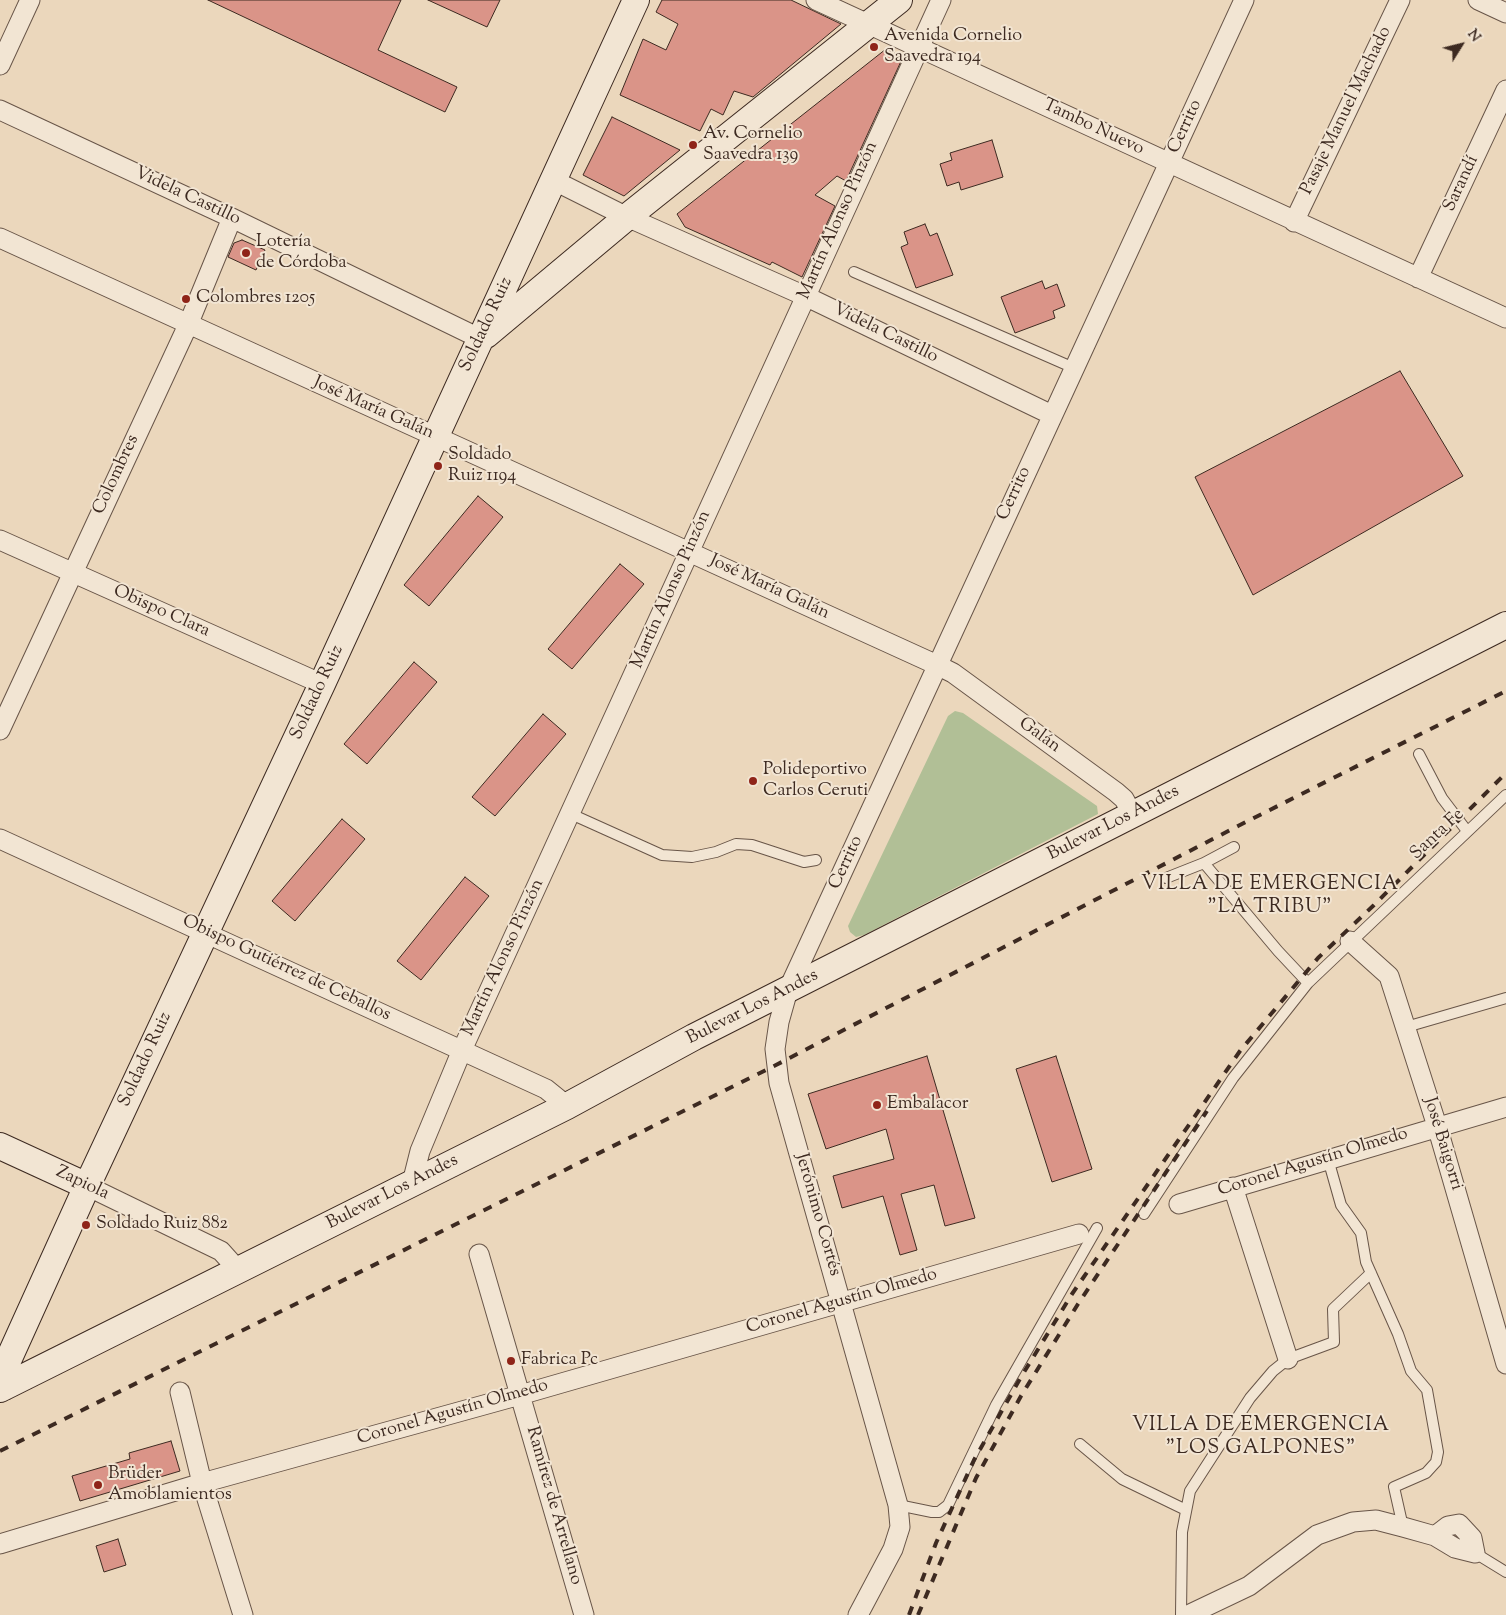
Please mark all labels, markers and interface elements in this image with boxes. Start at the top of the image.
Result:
north arrow [1436,20,1486,70]
street label: Pasaje Manuel Machado [1297,23,1397,199]
place label: Avenida Cornelio Saavedra 194 [884,26,1022,68]
text: N [1462,26,1485,47]
marker: Avenida Cornelio Saavedra 194 [868,41,880,53]
street label: Tambo Nuevo [1039,95,1147,161]
street label: Cerrito [1164,97,1208,157]
place label: Av. Cornelio Saavedra 139 [703,124,803,166]
marker: Av. Cornelio Saavedra 139 [687,139,699,151]
street label: Martín Alonso Pinzón [794,139,884,303]
street label: Sarandí [1440,152,1484,216]
street label: Videla Castillo [131,163,243,231]
place label: Lotería de Córdoba [256,232,347,274]
marker: Lotería de Córdoba [240,247,252,259]
street label: Soldado Ruiz [456,274,518,376]
place label: Colombres 1205 [196,288,315,310]
marker: Colombres 1205 [180,293,192,305]
street label: Videla Castillo [829,299,941,369]
street label: José María Galán [309,373,437,445]
street label: Colombres [89,432,145,518]
place label: Soldado Ruiz 1194 [448,445,516,488]
marker: Soldado Ruiz 1194 [432,460,444,472]
street label: Cerrito [993,464,1037,524]
street label: Martín Alonso Pinzón [627,508,717,672]
street label: José María Galán [706,551,832,625]
street label: Obispo Clara [109,581,213,643]
street label: Soldado Ruiz [287,642,349,744]
street label: Galán [1014,713,1064,759]
place label: Polideportivo Carlos Ceruti [763,760,868,802]
marker: Polideportivo Carlos Ceruti [747,775,759,787]
street label: Bulevar Los Andes [1045,781,1183,867]
street label: Santa Fe [1407,805,1469,865]
street label: Cerrito [825,833,869,893]
district label: VILLA DE EMERGENCIA "LA TRIBU" [1139,874,1401,921]
street label: Martín Alonso Pinzón [458,876,550,1040]
street label: Obispo Gutiérrez de Ceballos [178,911,394,1027]
street label: Bulevar Los Andes [684,965,822,1051]
street label: Soldado Ruiz [115,1009,177,1111]
place label: Embalacor [887,1094,969,1116]
street label: José Baigorri [1418,1095,1466,1193]
marker: Embalacor [871,1099,883,1111]
street label: Coronel Agustín Olmedo [1215,1124,1411,1202]
street label: Bulevar Los Andes [324,1150,462,1236]
street label: Jerónimo Cortés [789,1151,845,1279]
street label: Zapiola [52,1162,112,1206]
place label: Soldado Ruiz 882 [96,1214,228,1236]
marker: Soldado Ruiz 882 [80,1219,92,1231]
street label: Coronel Agustín Olmedo [744,1264,940,1340]
place label: Fabrica Pc [521,1350,598,1372]
marker: Fabrica Pc [505,1355,517,1367]
street label: Coronel Agustín Olmedo [355,1375,551,1451]
district label: VILLA DE EMERGENCIA "LOS GALPONES" [1130,1415,1392,1462]
street label: Ramírez de Arrellano [520,1424,586,1588]
place label: Brüder Amoblamientos [108,1464,232,1506]
marker: Brüder Amoblamientos [92,1479,104,1491]

